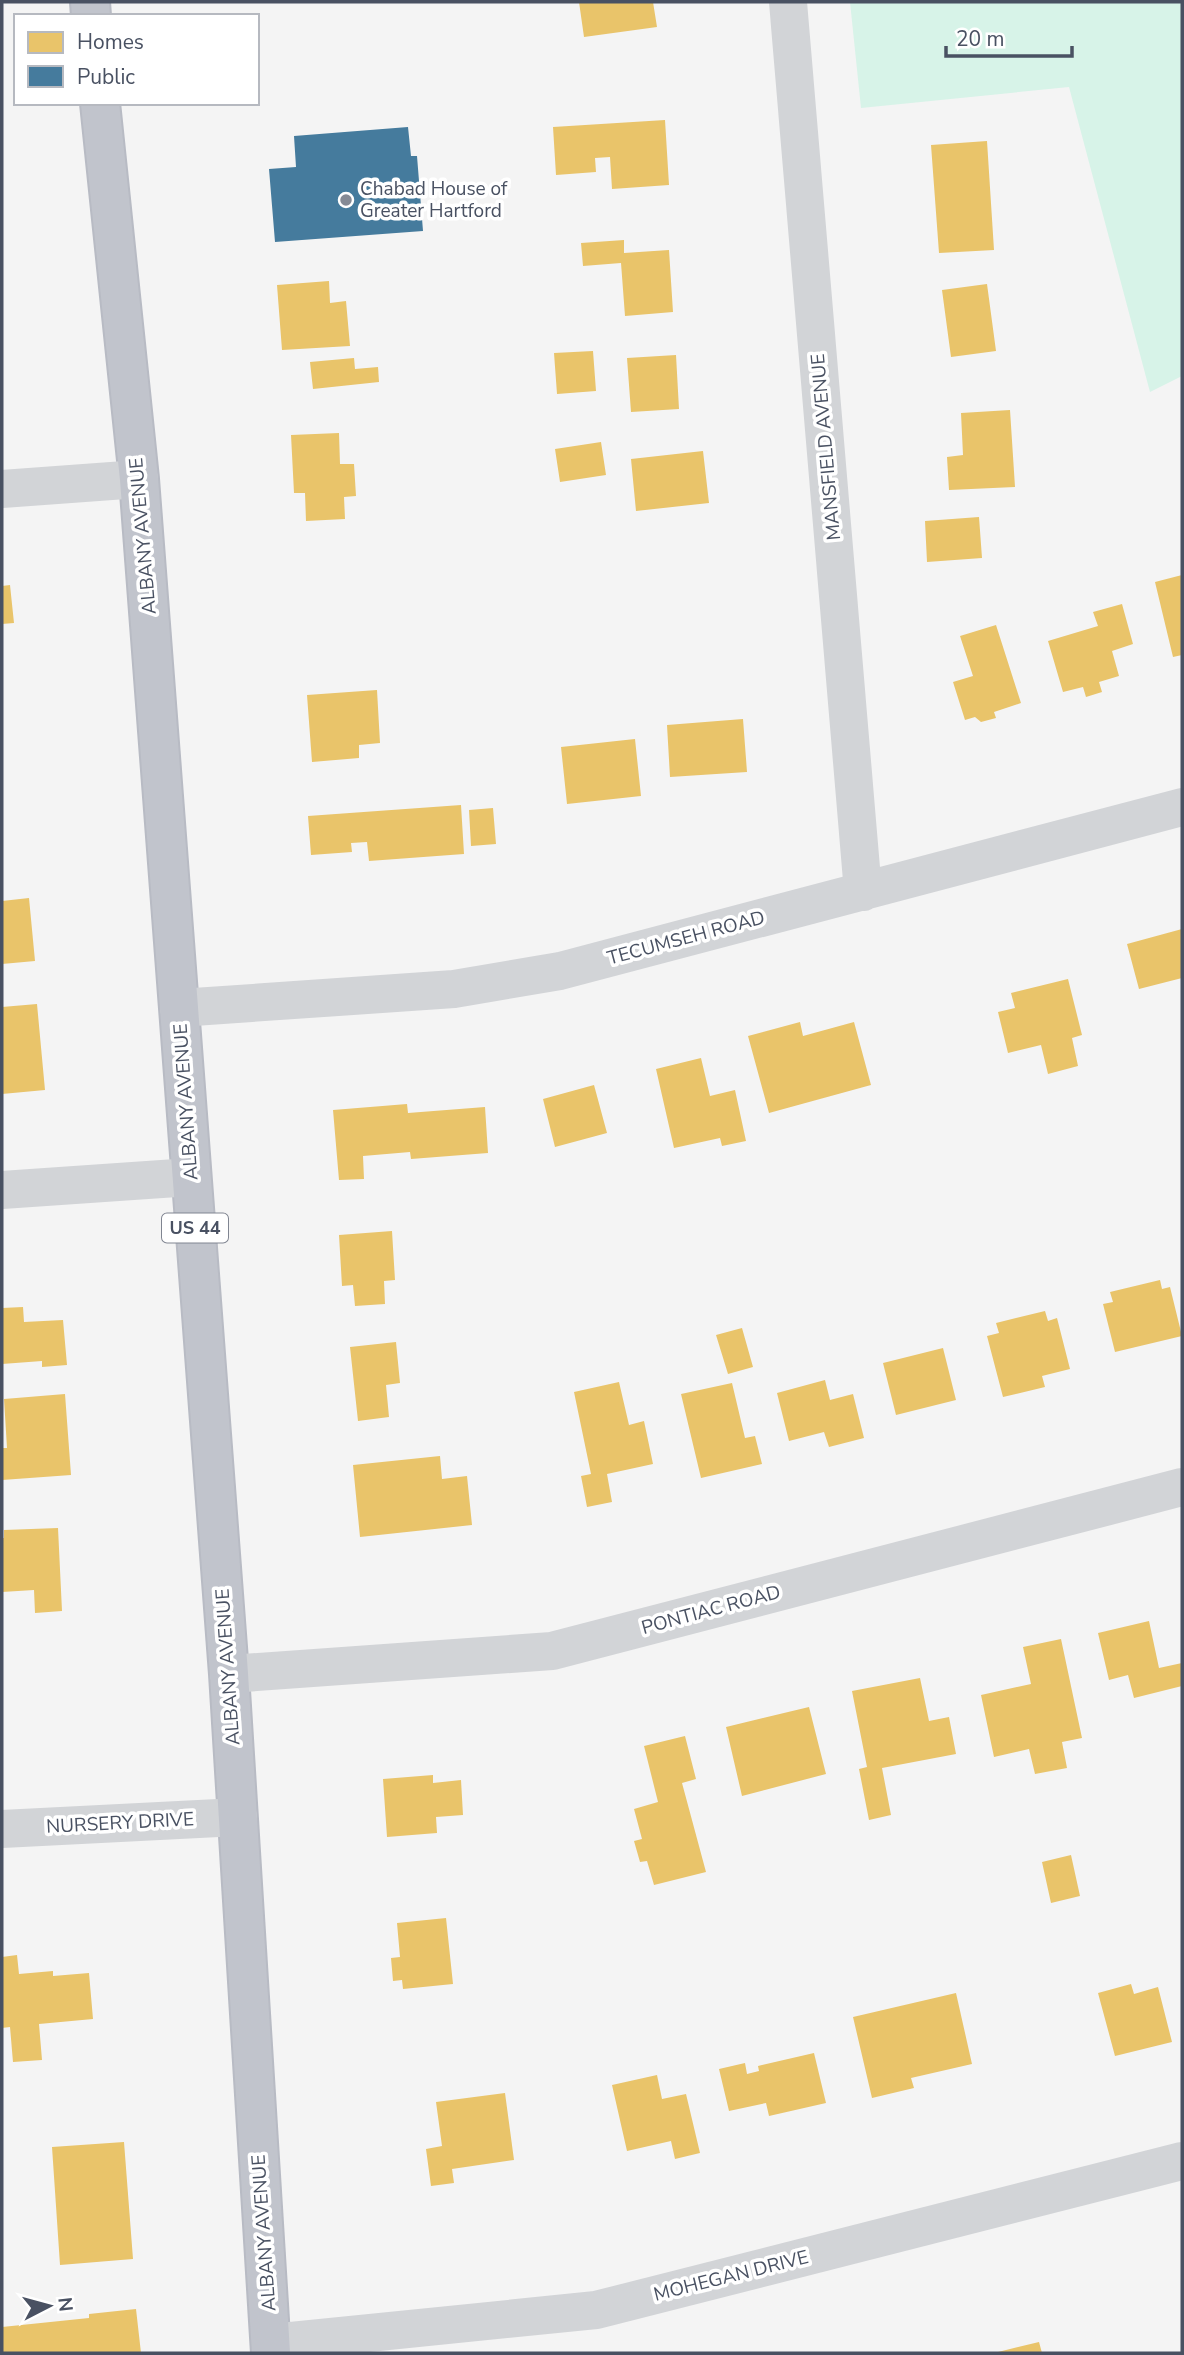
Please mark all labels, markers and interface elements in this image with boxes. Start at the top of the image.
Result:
legend [14,14,259,105]
scale bar [946,14,1072,58]
text: 20 m [956,25,1005,53]
text: Homes [77,28,144,56]
text: Public [77,63,135,91]
place label: Chabad House of Greater Hartford [360,176,508,224]
marker: Chabad House of Greater Hartford [338,192,354,208]
street label: MANSFIELD AVENUE [805,352,847,542]
street label: ALBANY AVENUE [123,457,163,615]
street label: TECUMSEH ROAD [604,904,768,972]
street label: ALBANY AVENUE [168,1023,204,1181]
road number: US 44 [162,1213,228,1242]
street label: PONTIAC ROAD [639,1579,783,1641]
street label: ALBANY AVENUE [210,1588,246,1746]
street label: NURSERY DRIVE [45,1806,195,1840]
street label: ALBANY AVENUE [246,2154,282,2312]
street label: MOHEGAN DRIVE [651,2244,811,2308]
north arrow [14,2271,84,2341]
text: N [51,2296,79,2313]

